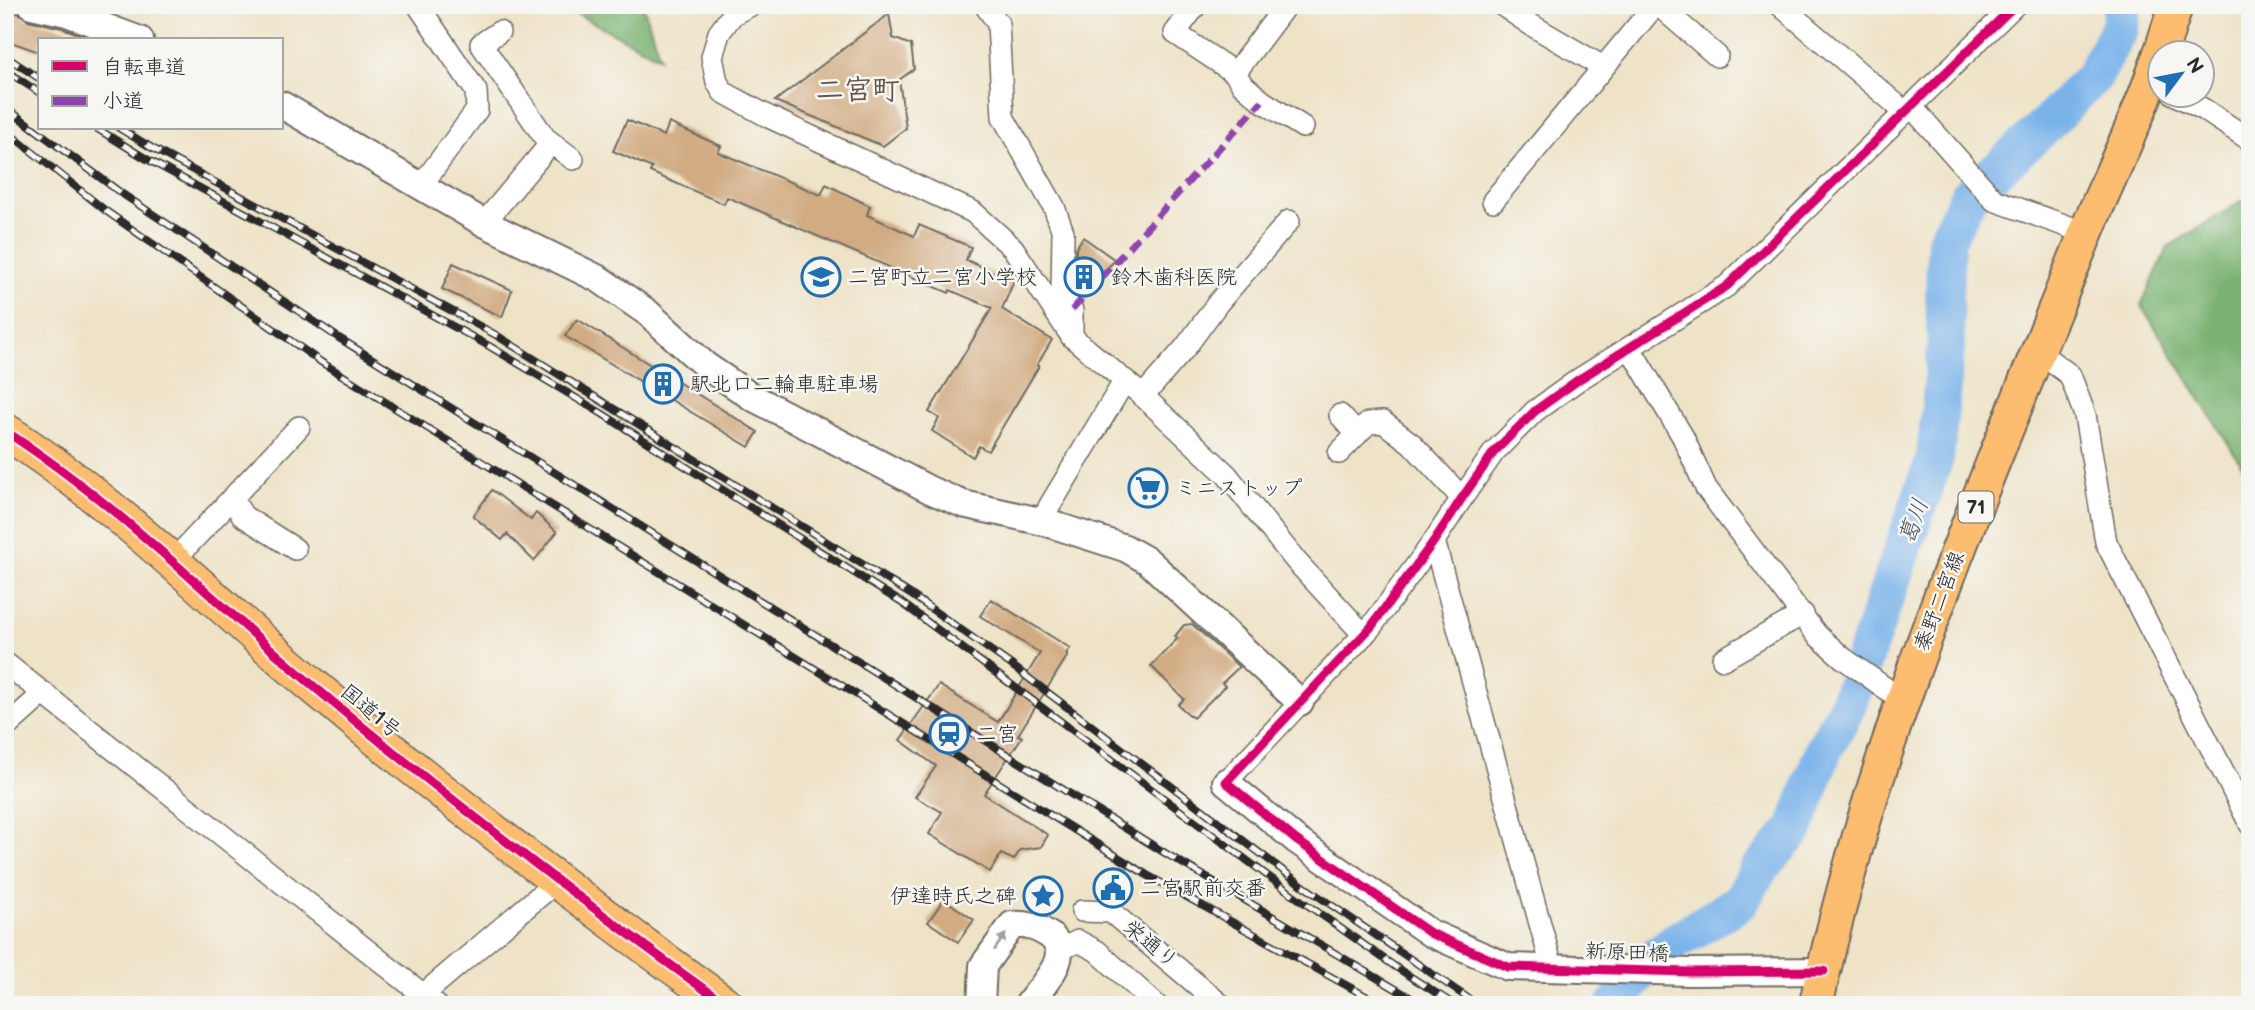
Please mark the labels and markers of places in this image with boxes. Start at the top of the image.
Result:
school or university icon: 二宮町立二宮小学校 [800,256,842,298]
building icon: 鈴木歯科医院 [1063,256,1105,298]
place label: 二宮町立二宮小学校 [848,265,1037,290]
place label: 鈴木歯科医院 [1111,265,1237,290]
building icon: 駅北口二輪車駐車場 [642,363,684,405]
place label: 駅北口二輪車駐車場 [690,372,879,397]
supermarket icon: ミニストップ [1127,467,1169,509]
place label: ミニストップ [1175,476,1303,501]
station icon: 二宮 [928,713,970,755]
place label: 二宮 [976,722,1018,747]
public building icon: 二宮駅前交番 [1092,867,1134,909]
place icon: 伊達時氏之碑 [1022,875,1064,917]
place label: 二宮駅前交番 [1140,876,1266,901]
place label: 伊達時氏之碑 [890,884,1016,909]

